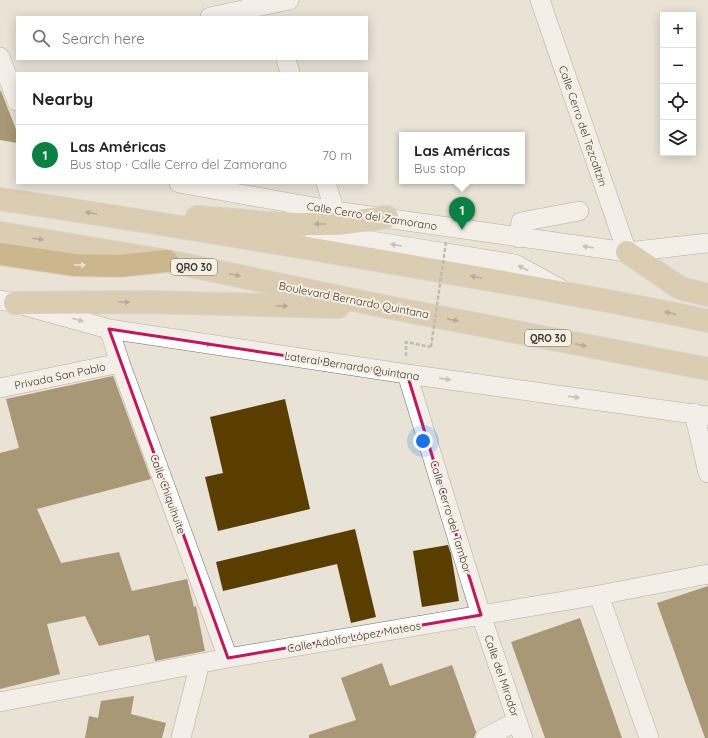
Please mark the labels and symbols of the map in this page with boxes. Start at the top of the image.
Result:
street label: Calle Cerro del Tezcaltzin [556,64,610,188]
pin: 1 [449,197,475,230]
street label: Calle Cerro del Zamorano [306,199,439,233]
one-way arrow [85,210,97,216]
one-way arrow [313,221,326,227]
one-way arrow [32,236,45,242]
one-way arrow [390,242,402,248]
one-way arrow [582,244,594,250]
road number: QRO 30 [171,259,217,275]
one-way arrow [74,262,87,268]
one-way arrow [517,265,529,272]
one-way arrow [229,273,241,279]
one-way arrow [470,274,482,280]
street label: Boulevard Bernardo Quintana [278,279,430,321]
one-way arrow [118,299,131,305]
one-way arrow [276,303,289,309]
one-way arrow [664,309,676,315]
one-way arrow [447,317,459,323]
one-way arrow [72,318,85,324]
road number: QRO 30 [525,330,571,346]
one-way arrow [200,341,212,347]
one-way arrow [575,342,587,348]
street label: Lateral Bernardo Quintana [283,348,421,384]
street label: Privada San Pablo [13,359,107,393]
one-way arrow [439,376,451,382]
one-way arrow [568,394,580,400]
your location [413,431,433,451]
street label: Calle Chiquihuite [147,452,189,536]
street label: Calle Cerro del Tambor [427,459,475,576]
street label: Calle Adolfo López Mateos [286,618,422,656]
street label: Calle del Mirador [481,633,523,720]

